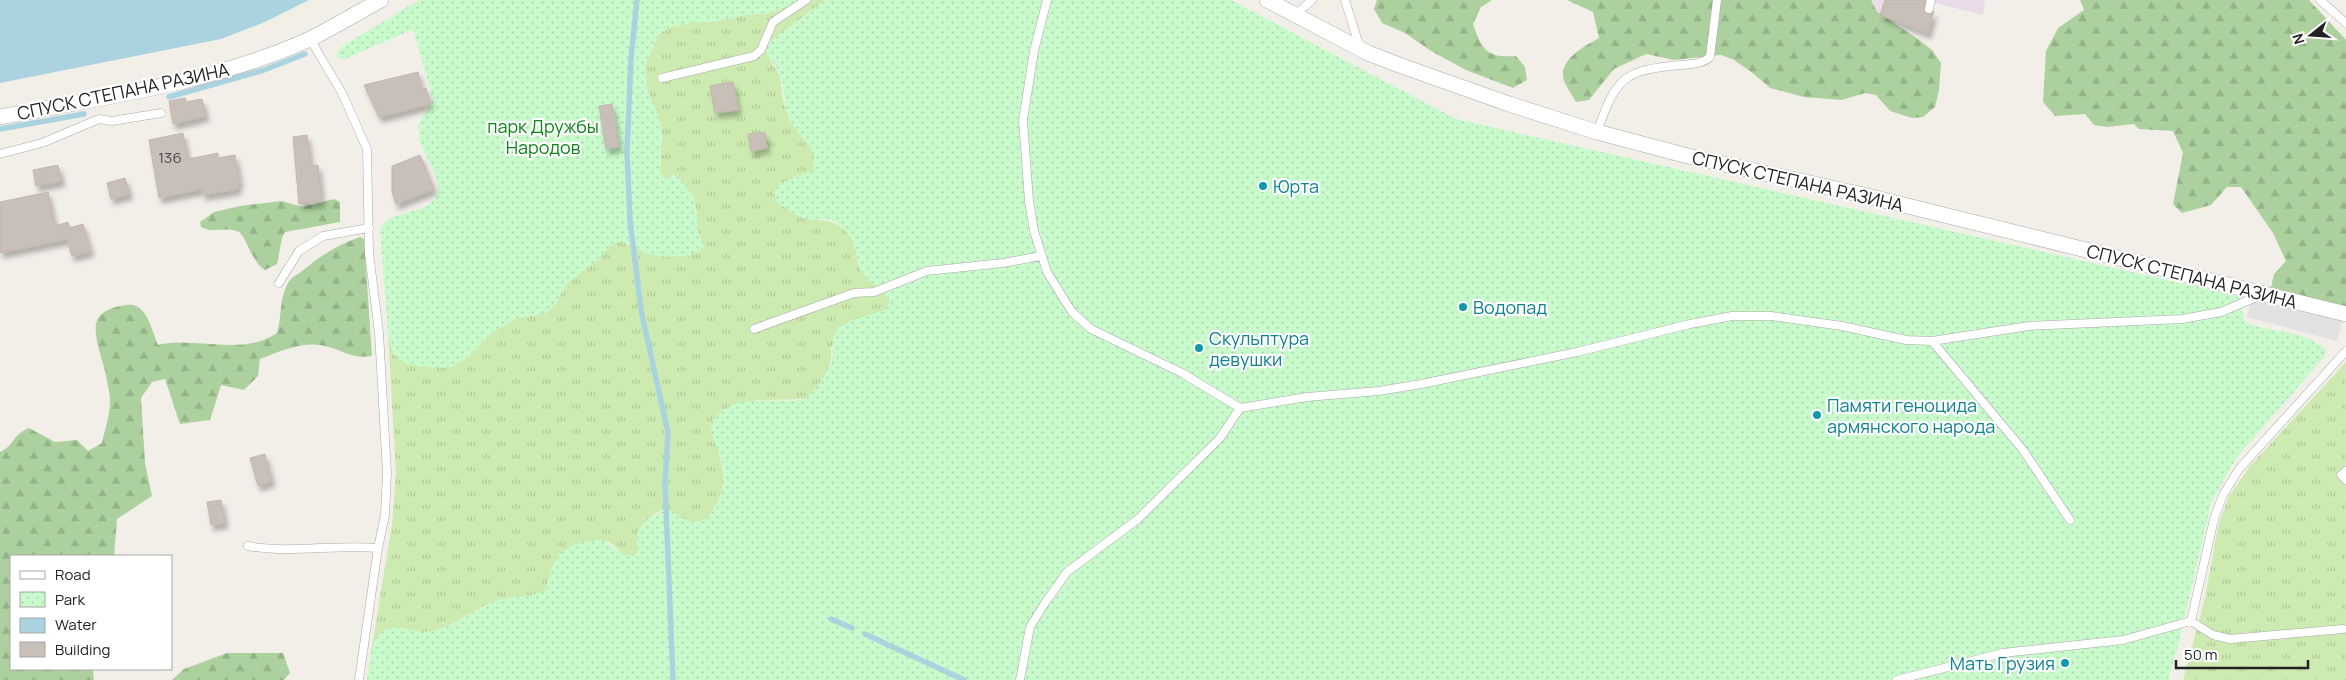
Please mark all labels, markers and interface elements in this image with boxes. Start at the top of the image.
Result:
north arrow [2286,10,2336,60]
text: N [2288,31,2309,47]
street label: СПУСК СТЕПАНА РАЗИНА [15,57,232,125]
park label: парк Дружбы Народов [487,114,599,159]
street label: СПУСК СТЕПАНА РАЗИНА [1690,145,1907,217]
house number: 136 [158,147,182,168]
place label: Юрта [1273,174,1319,198]
marker: Юрта [1257,180,1269,192]
street label: СПУСК СТЕПАНА РАЗИНА [2084,238,2300,314]
place label: Водопад [1473,295,1547,319]
marker: Водопад [1457,301,1469,313]
place label: Скульптура девушки [1209,326,1309,371]
marker: Скульптура девушки [1193,342,1205,354]
place label: Памяти геноцида армянского народа [1827,393,1995,438]
marker: Памяти геноцида армянского народа [1811,409,1823,421]
legend [10,555,172,670]
text: Road [55,564,91,585]
text: Park [55,589,85,610]
text: Water [55,614,97,635]
scale bar [2176,638,2308,670]
text: Building [55,639,110,660]
text: 50 m [2184,644,2218,665]
place label: Мать Грузия [1950,651,2055,675]
marker: Мать Грузия [2059,657,2071,669]

